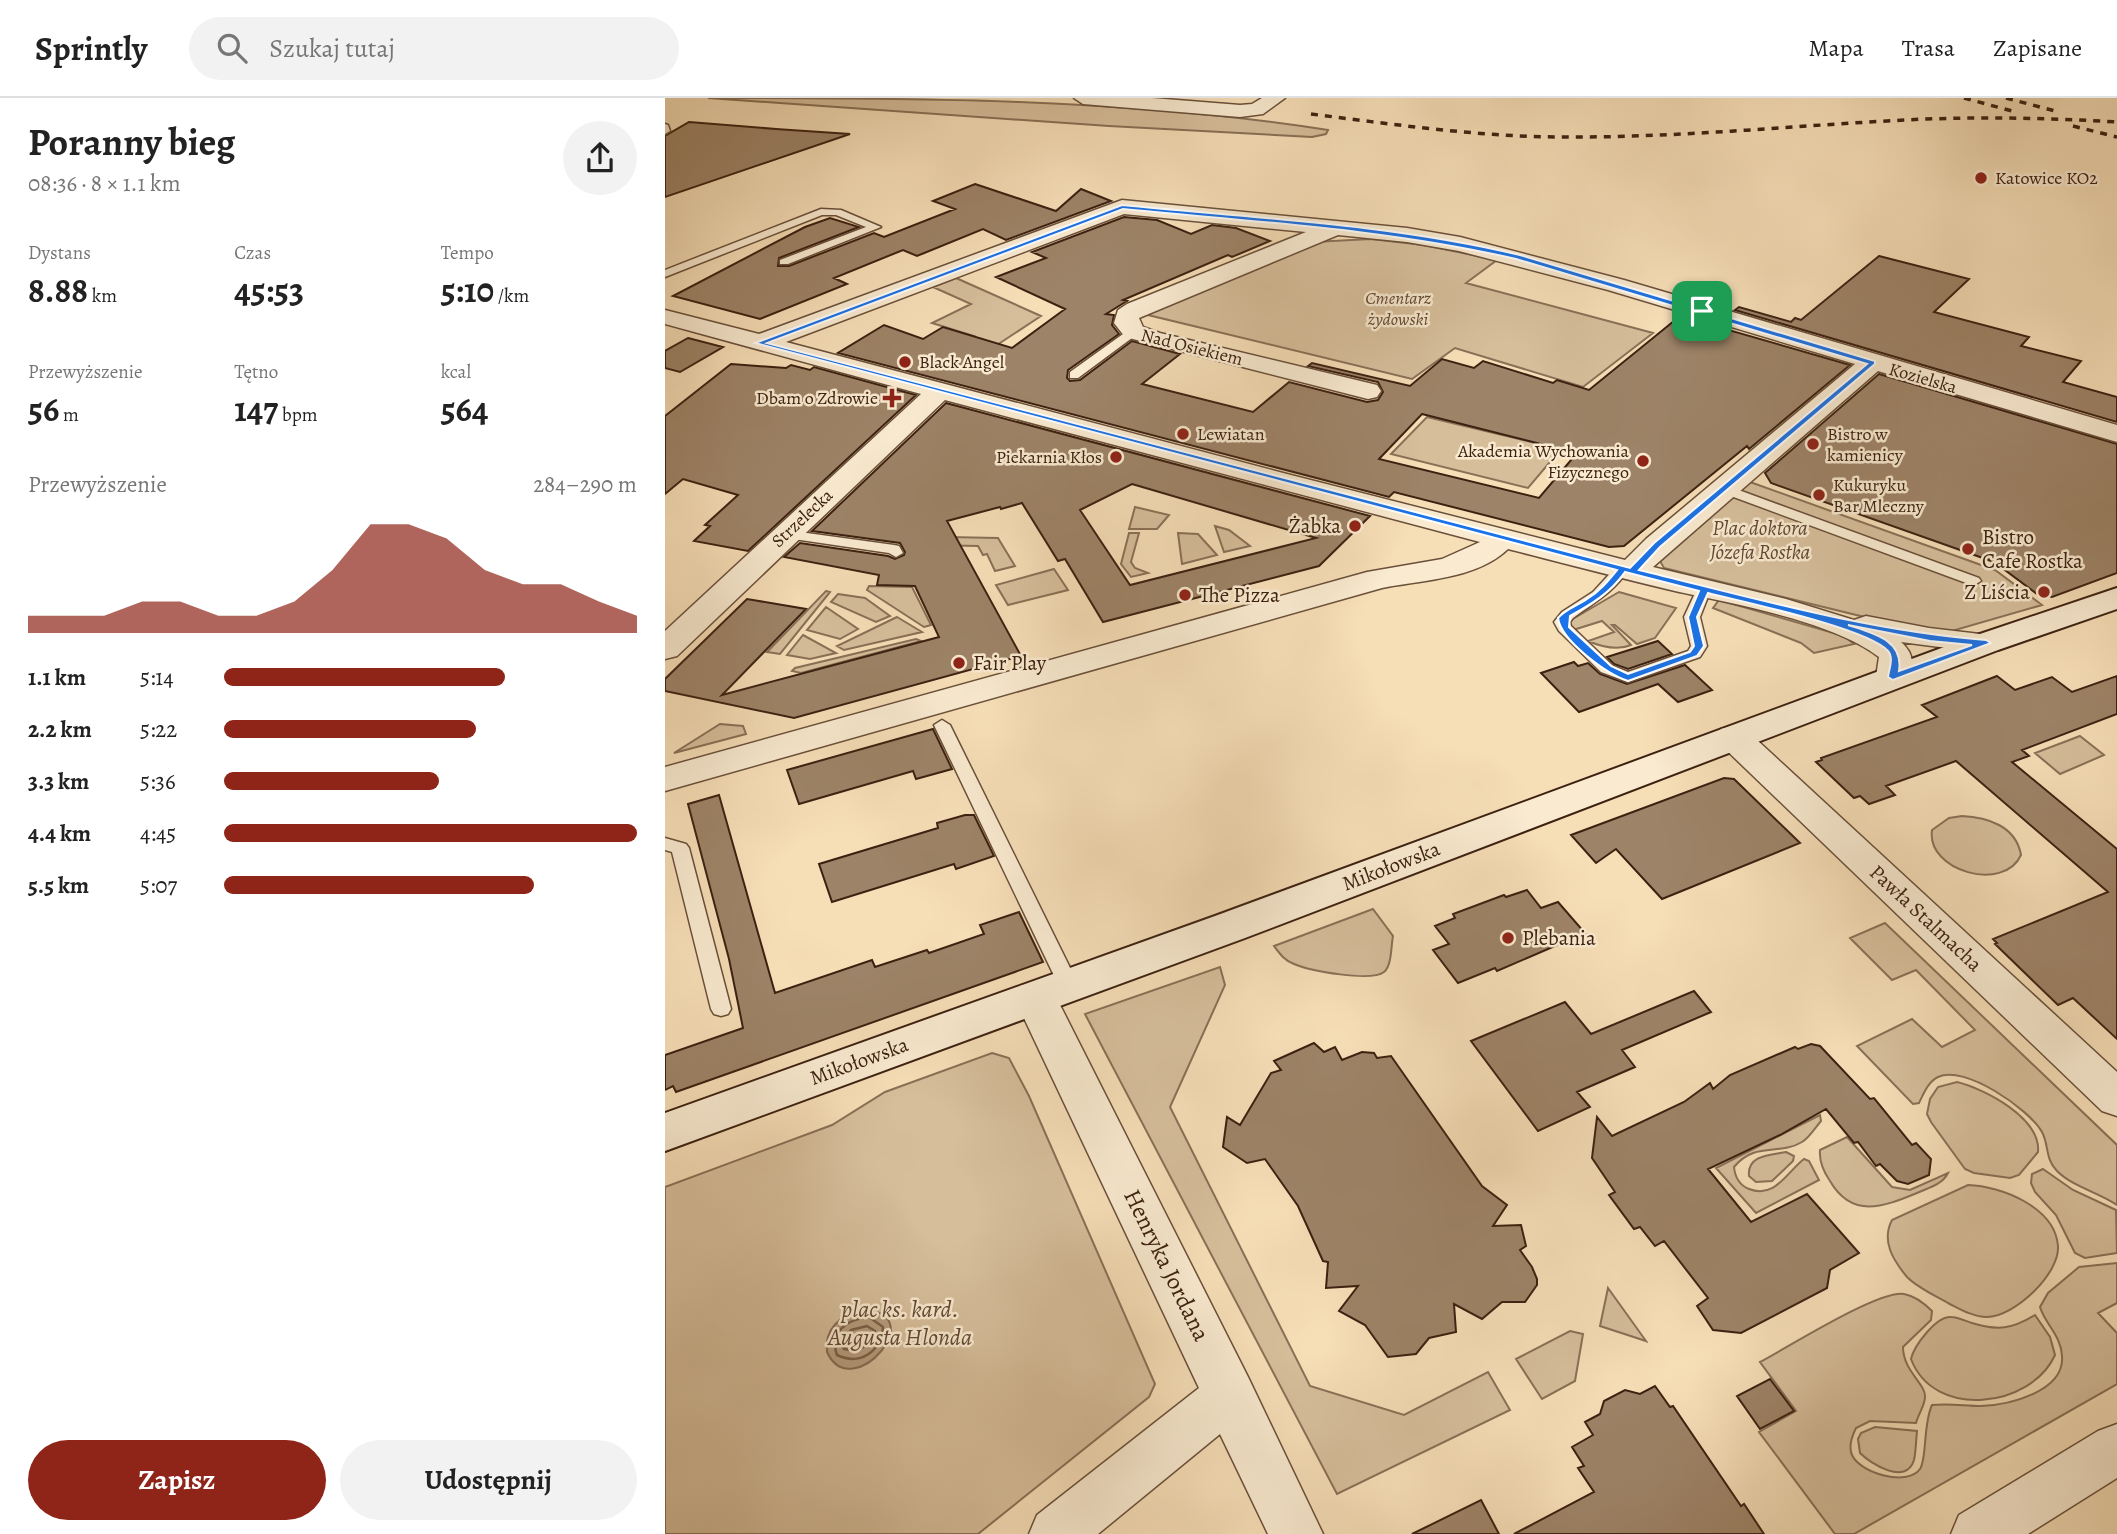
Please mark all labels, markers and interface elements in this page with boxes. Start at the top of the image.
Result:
search box [189,17,679,80]
text: Sprintly [35,26,147,71]
icon: search [213,29,251,67]
text: Szukaj tutaj [269,31,395,66]
text: Mapa [1809,32,1864,64]
text: Trasa [1902,32,1955,64]
text: Zapisane [1993,32,2082,64]
text: Poranny bieg [28,116,235,168]
button: share [563,121,637,195]
place label: Katowice KO2 [1995,166,2098,190]
text: 08:36 · 8 × 1.1 km [28,168,181,199]
marker: Katowice KO2 [1973,170,1989,186]
text: Dystans [28,240,91,266]
text: Czas [234,240,271,266]
text: Tempo [441,240,494,266]
text: 8.88 [28,266,88,314]
text: 45:53 [234,266,304,314]
text: 5:10 [441,266,494,314]
pin [1672,281,1732,341]
text: km [88,283,117,309]
text: /km [494,283,529,309]
park label: Cmentarz żydowski [1365,286,1432,331]
icon: arrive [1683,292,1721,330]
street label: Nad Osiekiem [1139,323,1245,371]
place label: Black Angel [919,350,1005,374]
marker: Black Angel [897,354,913,370]
street label: Kozielska [1886,357,1960,399]
text: Przewyższenie [28,359,143,385]
text: Tętno [234,359,278,385]
text: kcal [441,359,471,385]
text: 56 [28,385,59,433]
text: 147 [234,385,278,433]
text: 564 [441,385,488,433]
place label: Dbam o Zdrowie [756,386,878,410]
marker: Dbam o Zdrowie [884,390,900,406]
text: m [59,402,79,428]
text: bpm [278,402,318,428]
place label: Lewiatan [1197,422,1265,446]
place label: Bistro w kamienicy [1827,422,1904,467]
marker: Lewiatan [1175,426,1191,442]
marker: Bistro w kamienicy [1805,436,1821,452]
place label: Akademia Wychowania Fizycznego [1457,439,1630,484]
place label: Piekarnia Kłos [996,445,1102,469]
marker: Piekarnia Kłos [1108,449,1124,465]
marker: Akademia Wychowania Fizycznego [1635,453,1651,469]
text: Przewyższenie [28,469,167,500]
text: 284–290 m [533,469,637,500]
place label: Kukuryku Bar Mleczny [1833,473,1925,518]
street label: Strzelecka [766,483,838,553]
marker: Kukuryku Bar Mleczny [1811,487,1827,503]
place label: Żabka [1289,512,1341,540]
park label: Plac doktora Józefa Rostka [1709,514,1810,566]
marker: Żabka [1347,518,1363,534]
place label: Bistro Cafe Rostka [1982,523,2083,575]
marker: Bistro Cafe Rostka [1960,541,1976,557]
place label: Z Liścia [1964,578,2030,606]
place label: The Pizza [1199,581,1280,609]
marker: Z Liścia [2036,584,2052,600]
marker: The Pizza [1177,587,1193,603]
place label: Fair Play [973,649,1047,677]
marker: Fair Play [951,655,967,671]
text: 1.1 km [28,662,86,693]
text: 5:14 [140,662,174,693]
text: 2.2 km [28,714,92,745]
text: 5:22 [140,714,177,745]
text: 3.3 km [28,766,89,797]
text: 5:36 [140,766,176,797]
text: 4.4 km [28,818,91,849]
text: 4:45 [140,818,176,849]
street label: Mikołowska [1338,834,1444,897]
street label: Pawła Stalmacha [1863,858,1989,978]
text: 5.5 km [28,870,89,901]
text: 5:07 [140,870,177,901]
place label: Plebania [1522,924,1596,952]
marker: Plebania [1500,930,1516,946]
street label: Mikołowska [806,1030,912,1092]
street label: Henryka Jordana [1116,1184,1218,1347]
park label: plac ks. kard. Augusta Hlonda [826,1293,972,1353]
button: Zapisz [28,1440,326,1520]
button: Udostępnij [340,1440,637,1520]

